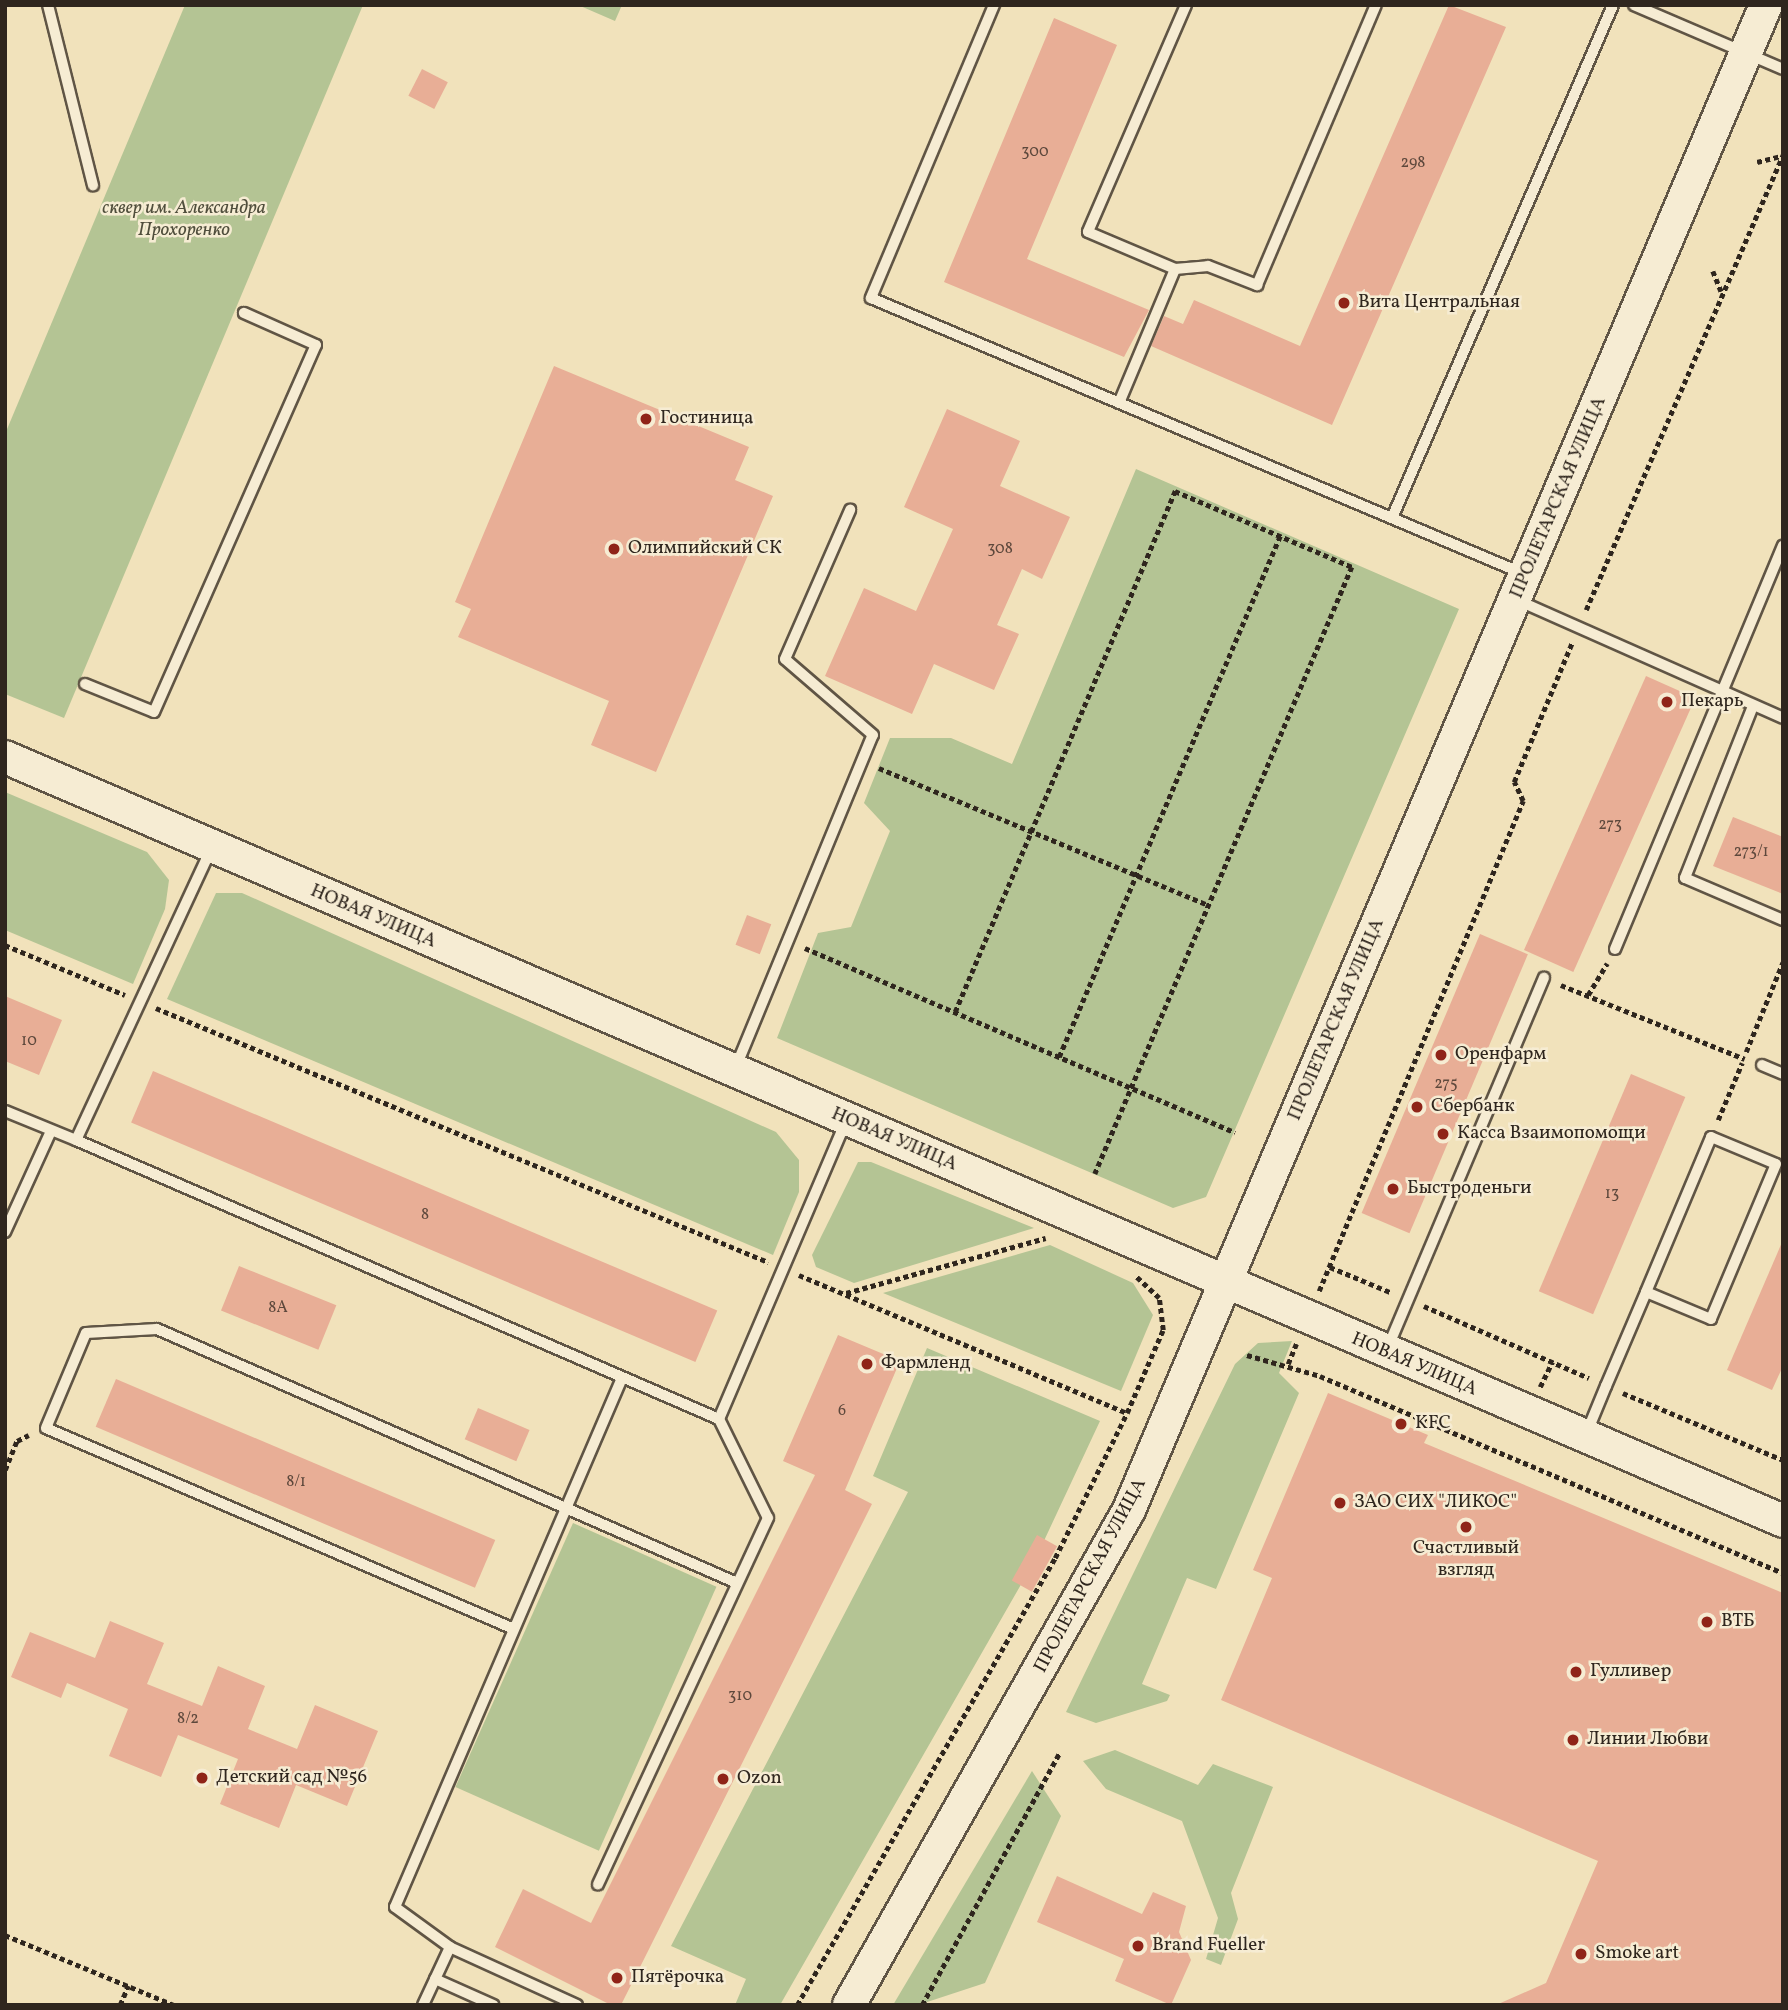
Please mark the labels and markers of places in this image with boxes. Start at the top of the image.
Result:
place label: Вита Центральная [1358,292,1520,314]
marker: Вита Центральная [1336,295,1352,311]
place label: Гостиница [660,408,753,430]
marker: Гостиница [638,411,654,427]
place label: Олимпийский СК [628,538,782,560]
marker: Олимпийский СК [606,541,622,557]
place label: Пекарь [1681,691,1744,713]
marker: Пекарь [1659,694,1675,710]
place label: Оренфарм [1455,1044,1546,1066]
marker: Оренфарм [1433,1047,1449,1063]
place label: Сбербанк [1431,1096,1515,1118]
marker: Сбербанк [1409,1099,1425,1115]
place label: Касса Взаимопомощи [1457,1123,1646,1145]
marker: Касса Взаимопомощи [1435,1126,1451,1142]
place label: Быстроденьги [1407,1178,1532,1200]
marker: Быстроденьги [1385,1181,1401,1197]
place label: Фармленд [881,1353,971,1375]
marker: Фармленд [859,1356,875,1372]
place label: KFC [1415,1413,1451,1435]
marker: KFC [1393,1416,1409,1432]
place label: ЗАО СИХ "ЛИКОС" [1354,1492,1517,1514]
marker: ЗАО СИХ "ЛИКОС" [1332,1495,1348,1511]
marker: Счастливый взгляд [1458,1519,1474,1535]
place label: Счастливый взгляд [1413,1538,1519,1582]
place label: ВТБ [1721,1611,1755,1633]
marker: ВТБ [1699,1614,1715,1630]
place label: Гулливер [1590,1661,1671,1683]
marker: Гулливер [1568,1664,1584,1680]
place label: Линии Любви [1587,1729,1708,1751]
marker: Линии Любви [1565,1732,1581,1748]
place label: Детский сад №56 [216,1767,367,1789]
place label: Ozon [737,1768,782,1790]
marker: Детский сад №56 [194,1770,210,1786]
marker: Ozon [715,1771,731,1787]
place label: Brand Fueller [1152,1935,1265,1957]
marker: Brand Fueller [1130,1938,1146,1954]
place label: Smoke art [1595,1943,1679,1965]
marker: Smoke art [1573,1946,1589,1962]
place label: Пятёрочка [631,1967,724,1989]
marker: Пятёрочка [609,1970,625,1986]

